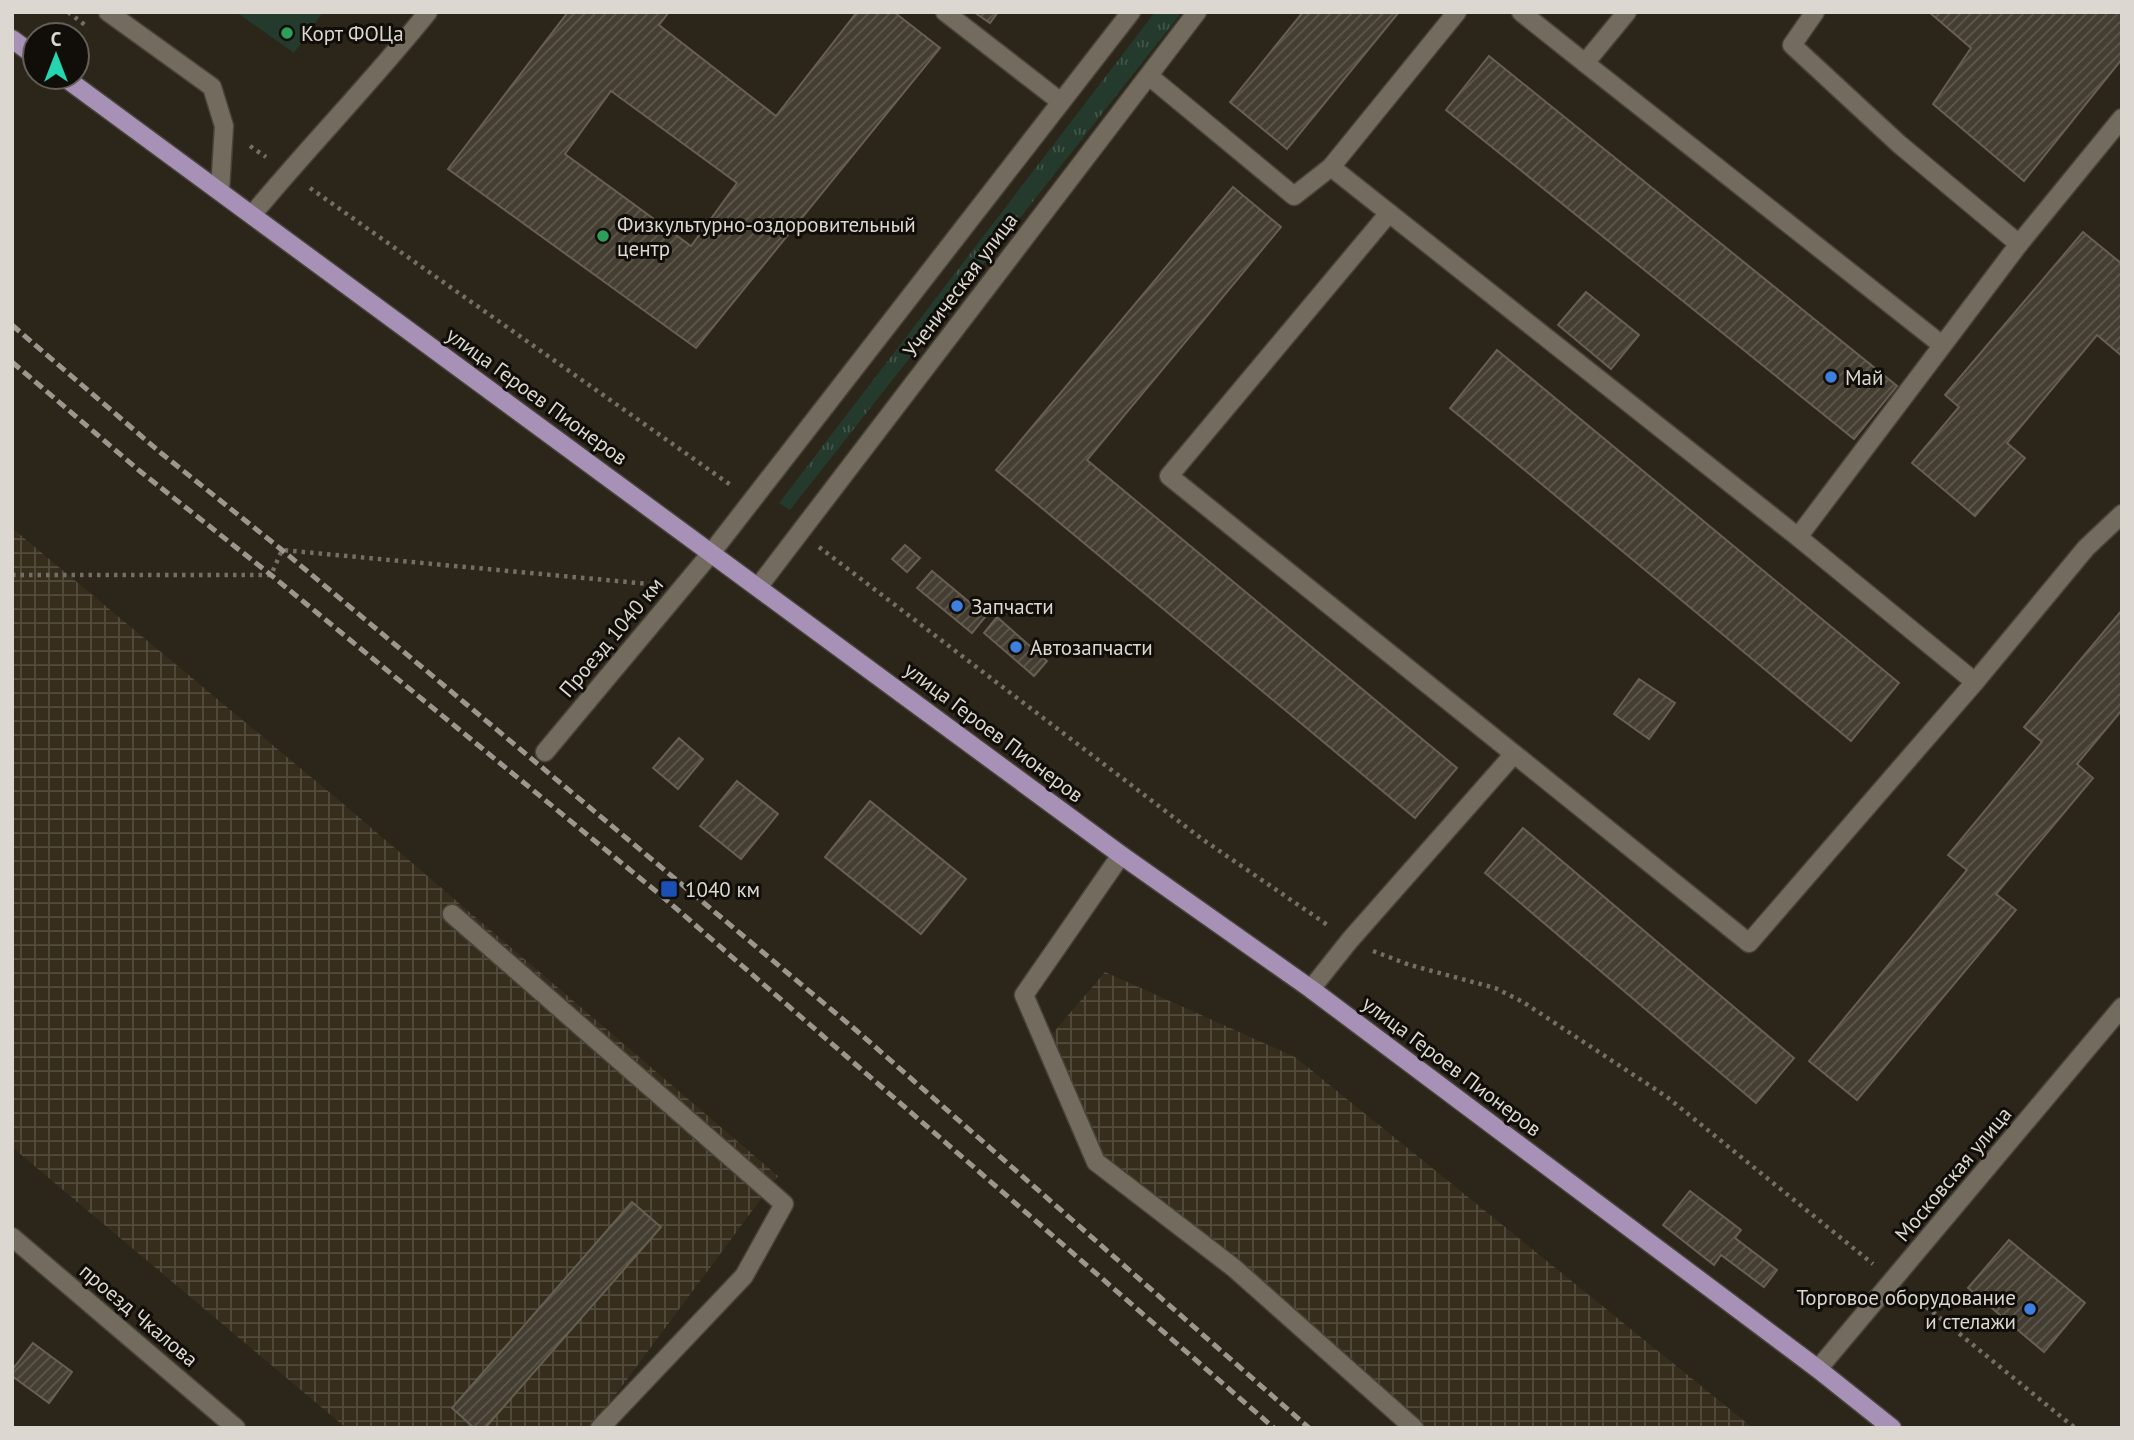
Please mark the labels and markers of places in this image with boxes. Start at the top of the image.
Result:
place label: Корт ФОЦа [301,20,404,47]
marker: Корт ФОЦа [279,25,295,41]
place label: Физкультурно-оздоровительный центр [617,211,916,262]
marker: Физкультурно-оздоровительный центр [595,228,611,244]
place label: Май [1845,364,1884,391]
marker: Май [1823,369,1839,385]
place label: Запчасти [971,593,1054,620]
marker: Запчасти [949,598,965,614]
place label: Автозапчасти [1030,634,1153,661]
marker: Автозапчасти [1008,639,1024,655]
place label: 1040 км [685,876,760,903]
marker: 1040 км [659,879,679,899]
place label: Торговое оборудование и стелажи [1796,1284,2016,1335]
marker: Торговое оборудование и стелажи [2022,1301,2038,1317]

